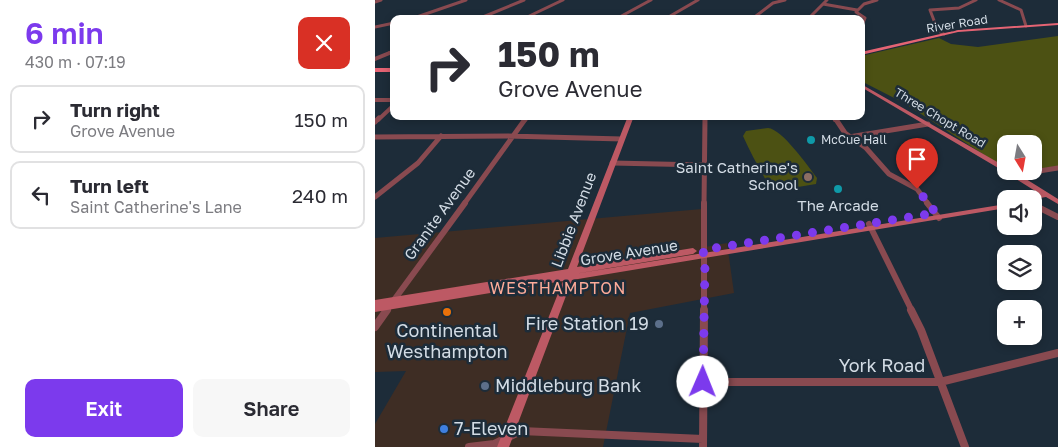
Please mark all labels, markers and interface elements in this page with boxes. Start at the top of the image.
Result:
street label: River Road [925,11,989,36]
text: 6 min [25,15,104,51]
button: close [298,17,350,69]
text: 150 m [498,33,600,75]
icon: right [415,35,480,100]
text: 430 m · 07:19 [25,52,126,72]
text: Grove Avenue [498,75,642,102]
street label: Three Chopt Road [892,84,989,151]
text: Turn right [70,98,160,121]
icon: right [27,105,55,133]
text: 150 m [294,108,348,131]
text: Grove Avenue [70,121,175,141]
place label: McCue Hall [821,132,887,147]
marker: McCue Hall [805,134,817,146]
north arrow [997,135,1043,180]
map controls [997,135,1042,345]
pin [896,138,938,189]
icon: arrive [903,145,931,173]
place label: Saint Catherine's School [676,158,798,193]
street label: Granite Avenue [400,164,479,263]
street label: Libbie Avenue [547,169,600,270]
marker: Saint Catherine's School [802,171,814,183]
text: Turn left [70,174,149,197]
icon: left [27,181,55,209]
marker: The Arcade [832,183,844,195]
text: 240 m [292,184,348,207]
button: sound [997,190,1042,235]
place label: The Arcade [797,196,879,214]
text: Saint Catherine's Lane [70,197,242,217]
street label: Grove Avenue [579,235,679,269]
button: layers [997,245,1042,290]
district label: WESTHAMPTON [490,278,626,298]
button: + [997,300,1042,345]
marker: Continental Westhampton [441,306,453,318]
place label: Fire Station 19 [525,312,649,334]
marker: Fire Station 19 [653,318,665,330]
place label: Continental Westhampton [386,319,508,362]
street label: York Road [839,354,925,376]
position arrow [676,355,728,407]
place label: Middleburg Bank [495,374,641,396]
button: Exit [25,379,183,437]
button: Share [193,379,350,437]
marker: Middleburg Bank [479,380,491,392]
place label: 7-Eleven [454,417,528,439]
marker: 7-Eleven [438,423,450,435]

